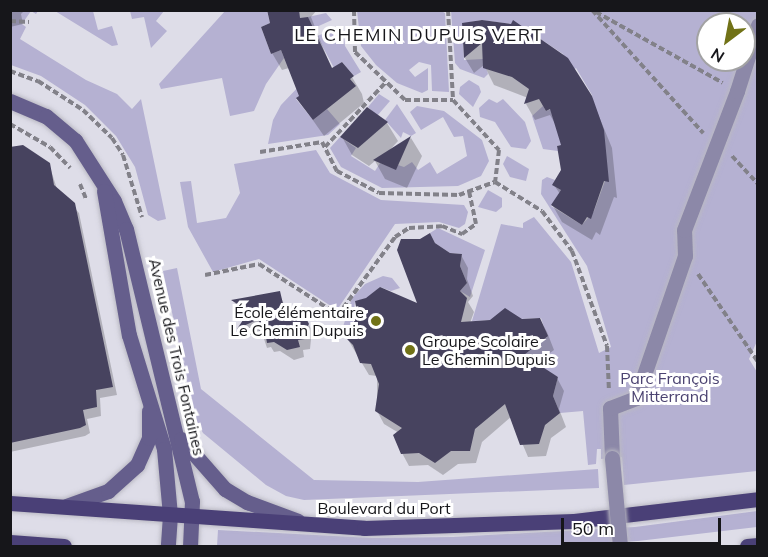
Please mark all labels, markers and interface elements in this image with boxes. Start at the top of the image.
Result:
north arrow [696,12,756,72]
district label: LE CHEMIN DUPUIS VERT [294,24,544,46]
text: N [707,44,728,67]
street label: Avenue des Trois Fontaines [145,257,209,457]
place label: École élémentaire Le Chemin Dupuis [230,302,364,340]
marker: École élémentaire Le Chemin Dupuis [369,314,383,328]
place label: Groupe Scolaire Le Chemin Dupuis [422,331,556,369]
marker: Groupe Scolaire Le Chemin Dupuis [403,343,417,357]
park label: Parc François Mitterrand [620,368,720,406]
street label: Boulevard du Port [317,498,451,518]
scale bar [564,506,724,544]
text: 50 m [572,517,614,540]

